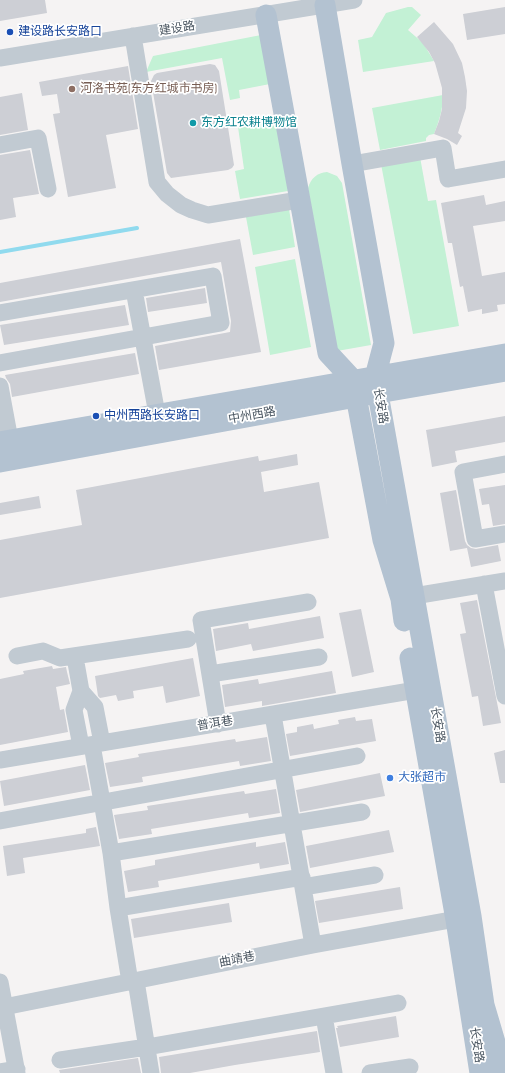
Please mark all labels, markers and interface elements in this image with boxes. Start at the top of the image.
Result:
street label: 建设路 [158,19,196,39]
place label: 建设路长安路口 [18,25,102,39]
marker: 建设路长安路口 [5,27,15,37]
place label: 河洛书苑(东方红城市书房) [80,82,217,96]
marker: 河洛书苑(东方红城市书房) [67,84,77,94]
place label: 东方红农耕博物馆 [201,116,297,130]
marker: 东方红农耕博物馆 [188,118,198,128]
street label: 长安路 [370,387,390,425]
street label: 中州西路 [227,405,277,427]
place label: 中州西路长安路口 [104,409,200,423]
marker: 中州西路长安路口 [91,411,101,421]
street label: 长安路 [427,706,447,744]
street label: 普洱巷 [196,714,234,734]
place label: 大张超市 [398,771,446,785]
marker: 大张超市 [385,773,395,783]
street label: 曲靖巷 [218,949,256,971]
street label: 长安路 [466,1026,486,1064]

